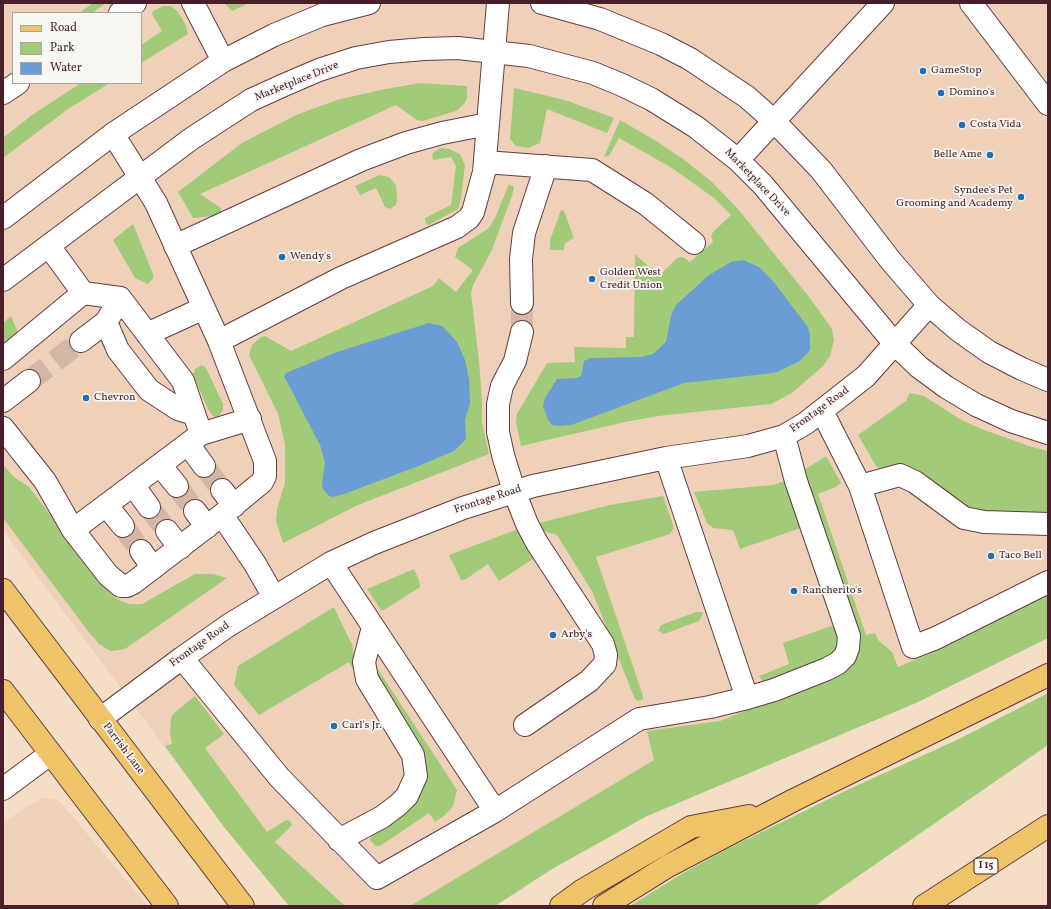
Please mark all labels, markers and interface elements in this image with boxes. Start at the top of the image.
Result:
legend [12,12,142,84]
text: Road [50,20,77,36]
text: Park [50,40,75,56]
street label: Marketplace Drive [253,59,341,105]
text: Water [50,60,82,76]
place label: GameStop [931,64,981,78]
marker: GameStop [918,66,928,76]
place label: Domino's [949,86,995,100]
marker: Domino's [936,88,946,98]
place label: Costa Vida [970,118,1021,132]
marker: Costa Vida [957,120,967,130]
street label: Marketplace Drive [721,146,793,220]
place label: Belle Ame [933,148,982,162]
marker: Belle Ame [985,150,995,160]
place label: Syndee's Pet Grooming and Academy [896,184,1013,210]
marker: Syndee's Pet Grooming and Academy [1016,192,1026,202]
place label: Wendy's [290,250,331,264]
marker: Wendy's [277,252,287,262]
place label: Golden West Credit Union [600,266,662,292]
marker: Golden West Credit Union [587,274,597,284]
street label: Frontage Road [788,384,852,436]
place label: Chevron [94,391,136,405]
marker: Chevron [81,393,91,403]
street label: Frontage Road [453,483,523,517]
place label: Taco Bell [999,549,1042,563]
marker: Taco Bell [986,551,996,561]
place label: Rancherito's [802,584,862,598]
marker: Rancherito's [789,586,799,596]
street label: Frontage Road [168,619,232,671]
place label: Arby's [561,628,592,642]
marker: Arby's [548,630,558,640]
place label: Carl's Jr. [342,719,382,733]
street label: Parrish Lane [99,721,147,777]
marker: Carl's Jr. [329,721,339,731]
road number: I 15 [974,858,998,874]

